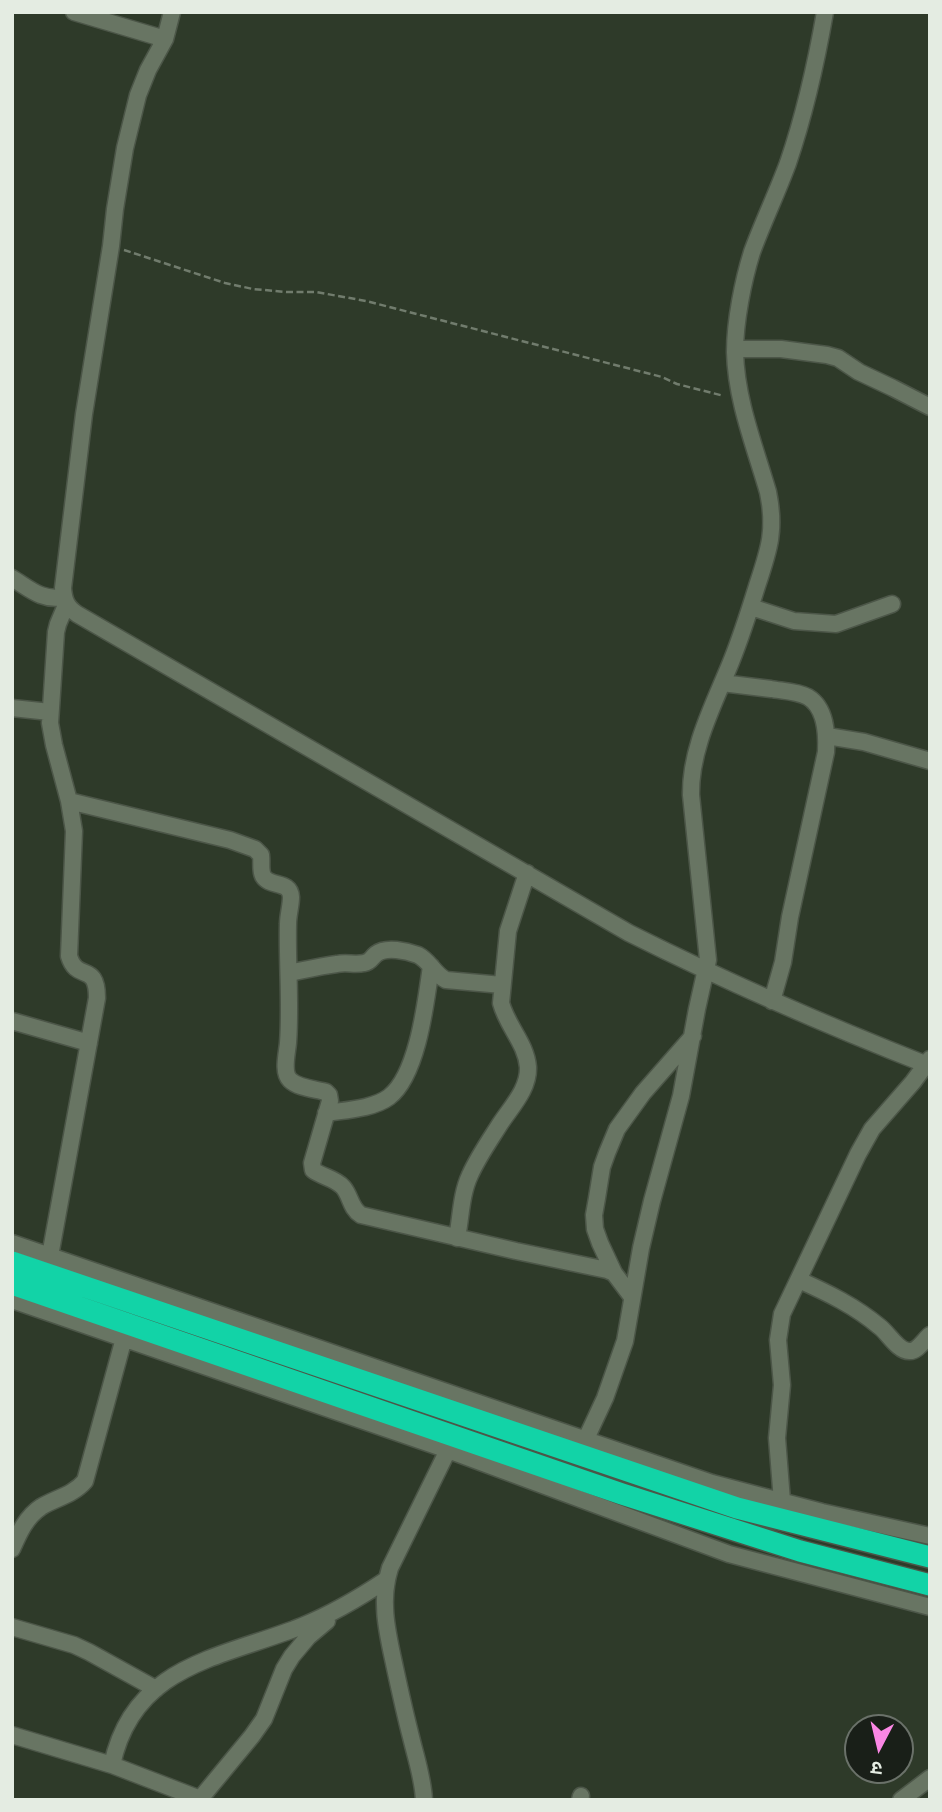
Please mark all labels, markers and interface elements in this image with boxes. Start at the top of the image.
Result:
north arrow [844,1714,914,1784]
text: उ [870,1756,884,1780]

